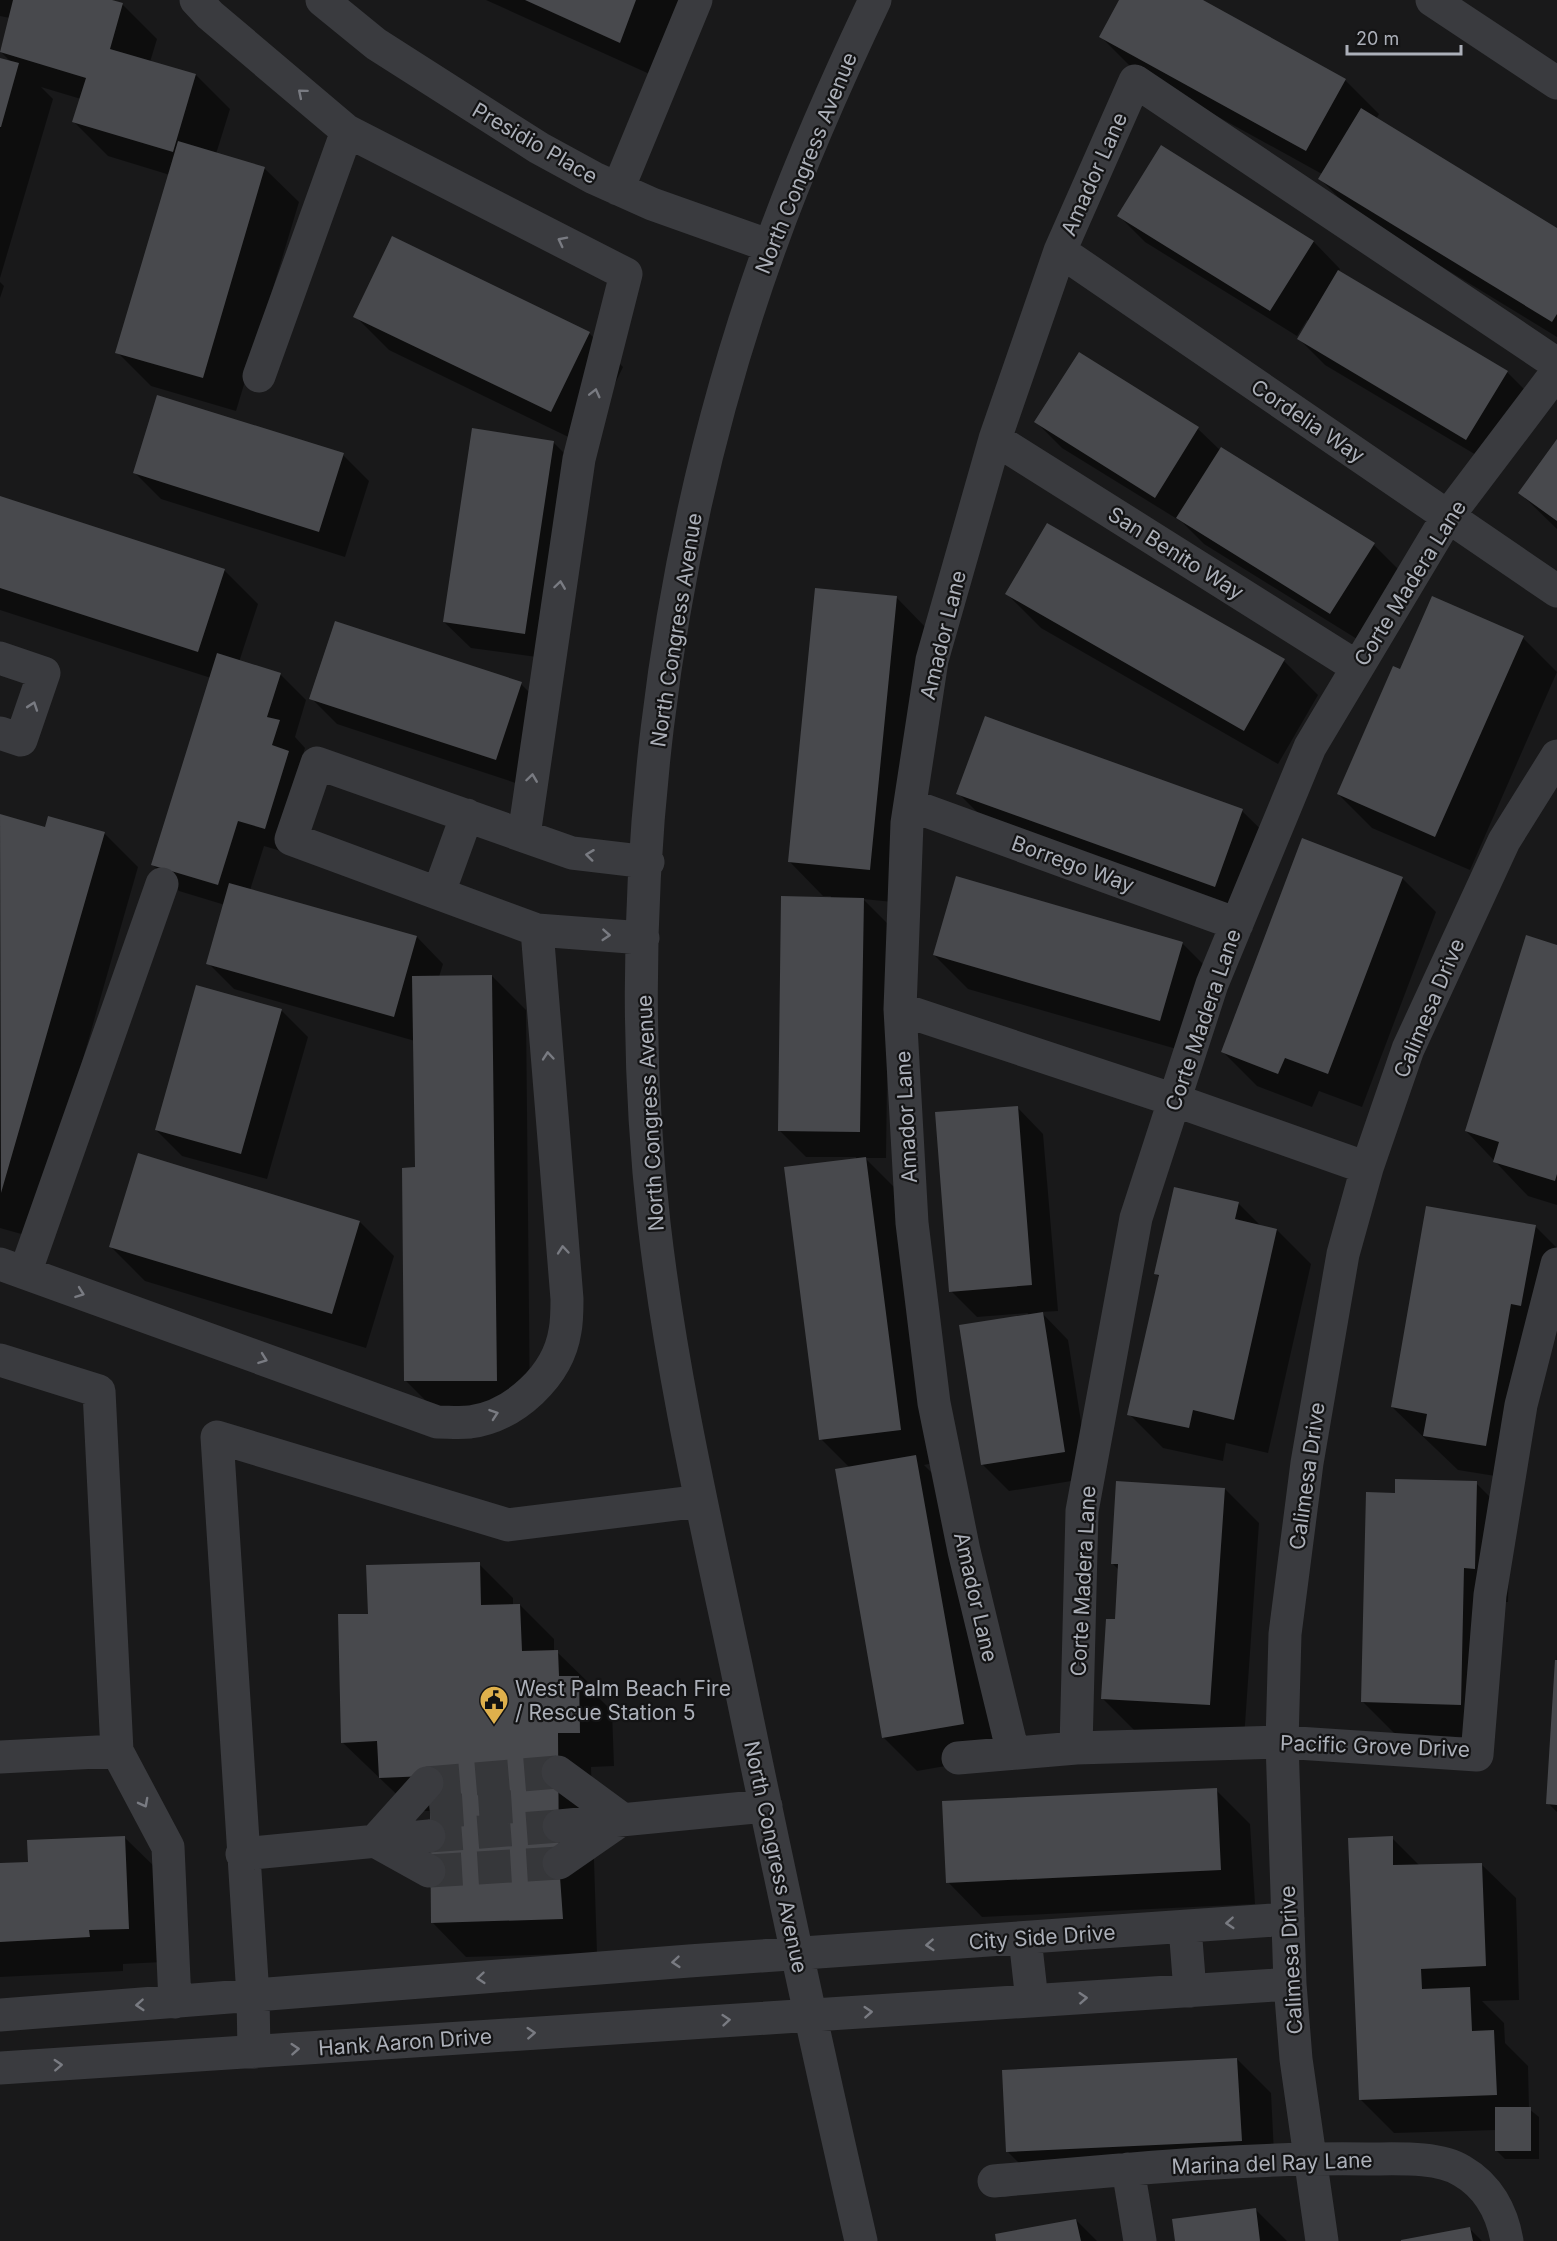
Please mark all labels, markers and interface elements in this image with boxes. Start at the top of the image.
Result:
scale bar [1347,18,1461,56]
text: 20 m [1356,28,1399,49]
street label: North Congress Avenue [750,49,862,277]
one-way arrow [298,89,309,100]
street label: Presidio Place [468,97,602,189]
street label: Amador Lane [1056,109,1132,239]
one-way arrow [558,237,568,248]
street label: Cordelia Way [1247,374,1370,468]
one-way arrow [588,388,601,398]
street label: Corte Madera Lane [1349,495,1471,671]
street label: San Benito Way [1104,501,1249,605]
street label: North Congress Avenue [645,511,707,749]
street label: Amador Lane [915,568,971,702]
one-way arrow [554,580,566,589]
one-way arrow [25,701,38,712]
one-way arrow [526,773,538,782]
street label: Borrego Way [1008,830,1138,898]
one-way arrow [585,849,594,861]
street label: Corte Madera Lane [1160,926,1246,1114]
one-way arrow [601,928,610,941]
street label: Calimesa Drive [1388,935,1470,1081]
street label: North Congress Avenue [631,994,669,1232]
street label: Amador Lane [890,1050,922,1184]
one-way arrow [541,1051,554,1060]
one-way arrow [557,1246,570,1255]
one-way arrow [73,1286,84,1298]
one-way arrow [257,1352,268,1365]
street label: Calimesa Drive [1284,1401,1330,1551]
one-way arrow [488,1409,499,1421]
street label: Corte Madera Lane [1066,1485,1100,1677]
street label: Amador Lane [949,1530,1003,1664]
place label: West Palm Beach Fire / Rescue Station 5 [515,1676,731,1725]
public building icon: West Palm Beach Fire / Rescue Station 5 [478,1684,510,1726]
street label: Pacific Grove Drive [1280,1730,1470,1762]
street label: North Congress Avenue [739,1739,813,1975]
one-way arrow [137,1797,148,1807]
street label: Calimesa Drive [1275,1885,1307,2035]
one-way arrow [1225,1916,1234,1929]
street label: City Side Drive [968,1919,1116,1955]
one-way arrow [926,1938,935,1951]
one-way arrow [671,1956,680,1969]
one-way arrow [477,1971,486,1984]
one-way arrow [1079,1992,1088,2005]
one-way arrow [136,1998,145,2011]
one-way arrow [863,2006,872,2019]
one-way arrow [721,2014,730,2027]
street label: Hank Aaron Drive [317,2023,493,2061]
one-way arrow [527,2027,536,2040]
one-way arrow [290,2043,299,2056]
one-way arrow [54,2058,63,2071]
street label: Marina del Ray Lane [1171,2147,1373,2179]

